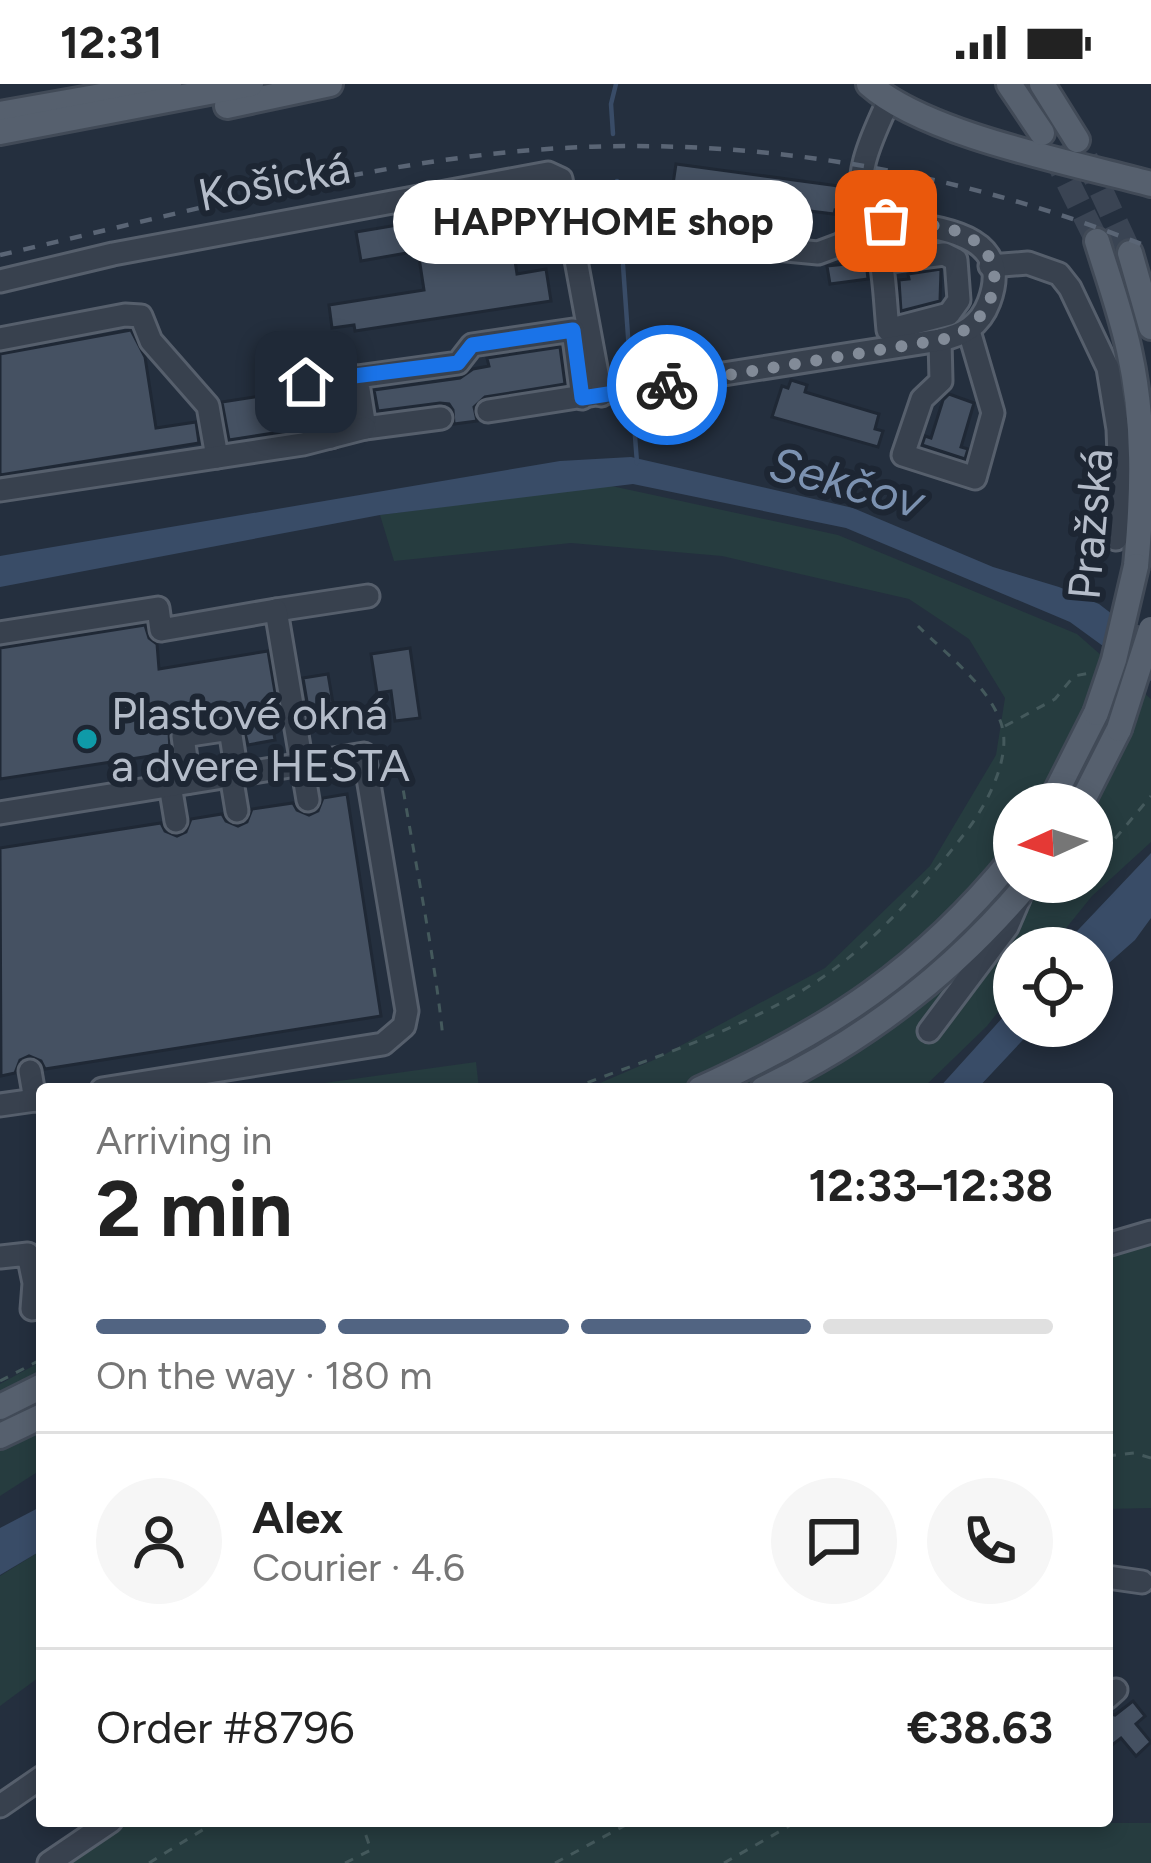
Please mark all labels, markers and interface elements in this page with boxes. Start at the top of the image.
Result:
text: 12:31 [60,15,163,69]
street label: Košická [194,140,354,222]
pin [835,170,937,272]
callout: HAPPYHOME shop [394,179,814,263]
icon: bag [853,188,919,254]
text: HAPPYHOME shop [432,198,774,245]
courier [607,325,727,445]
pin [255,331,357,433]
icon: home [273,349,339,415]
icon: bike [634,352,700,418]
water label: Sekčov [764,434,932,531]
street label: Pražská [1057,446,1123,602]
place label: Plastové okná a dvere HESTA [111,686,411,792]
marker: Plastové okná a dvere HESTA [74,726,100,752]
north arrow [993,783,1113,903]
map controls [993,783,1113,1047]
button: locate [993,927,1113,1047]
text: Arriving in [96,1117,272,1164]
text: 12:33–12:38 [808,1158,1053,1212]
text: 2 min [96,1162,292,1256]
text: On the way · 180 m [96,1352,432,1399]
button: person [96,1478,222,1604]
button: chat [771,1478,897,1604]
button: phone [927,1478,1053,1604]
text: Alex [252,1490,343,1544]
text: Courier · 4.6 [252,1544,465,1591]
text: Order #8796 [96,1700,354,1754]
text: €38.63 [907,1700,1053,1754]

